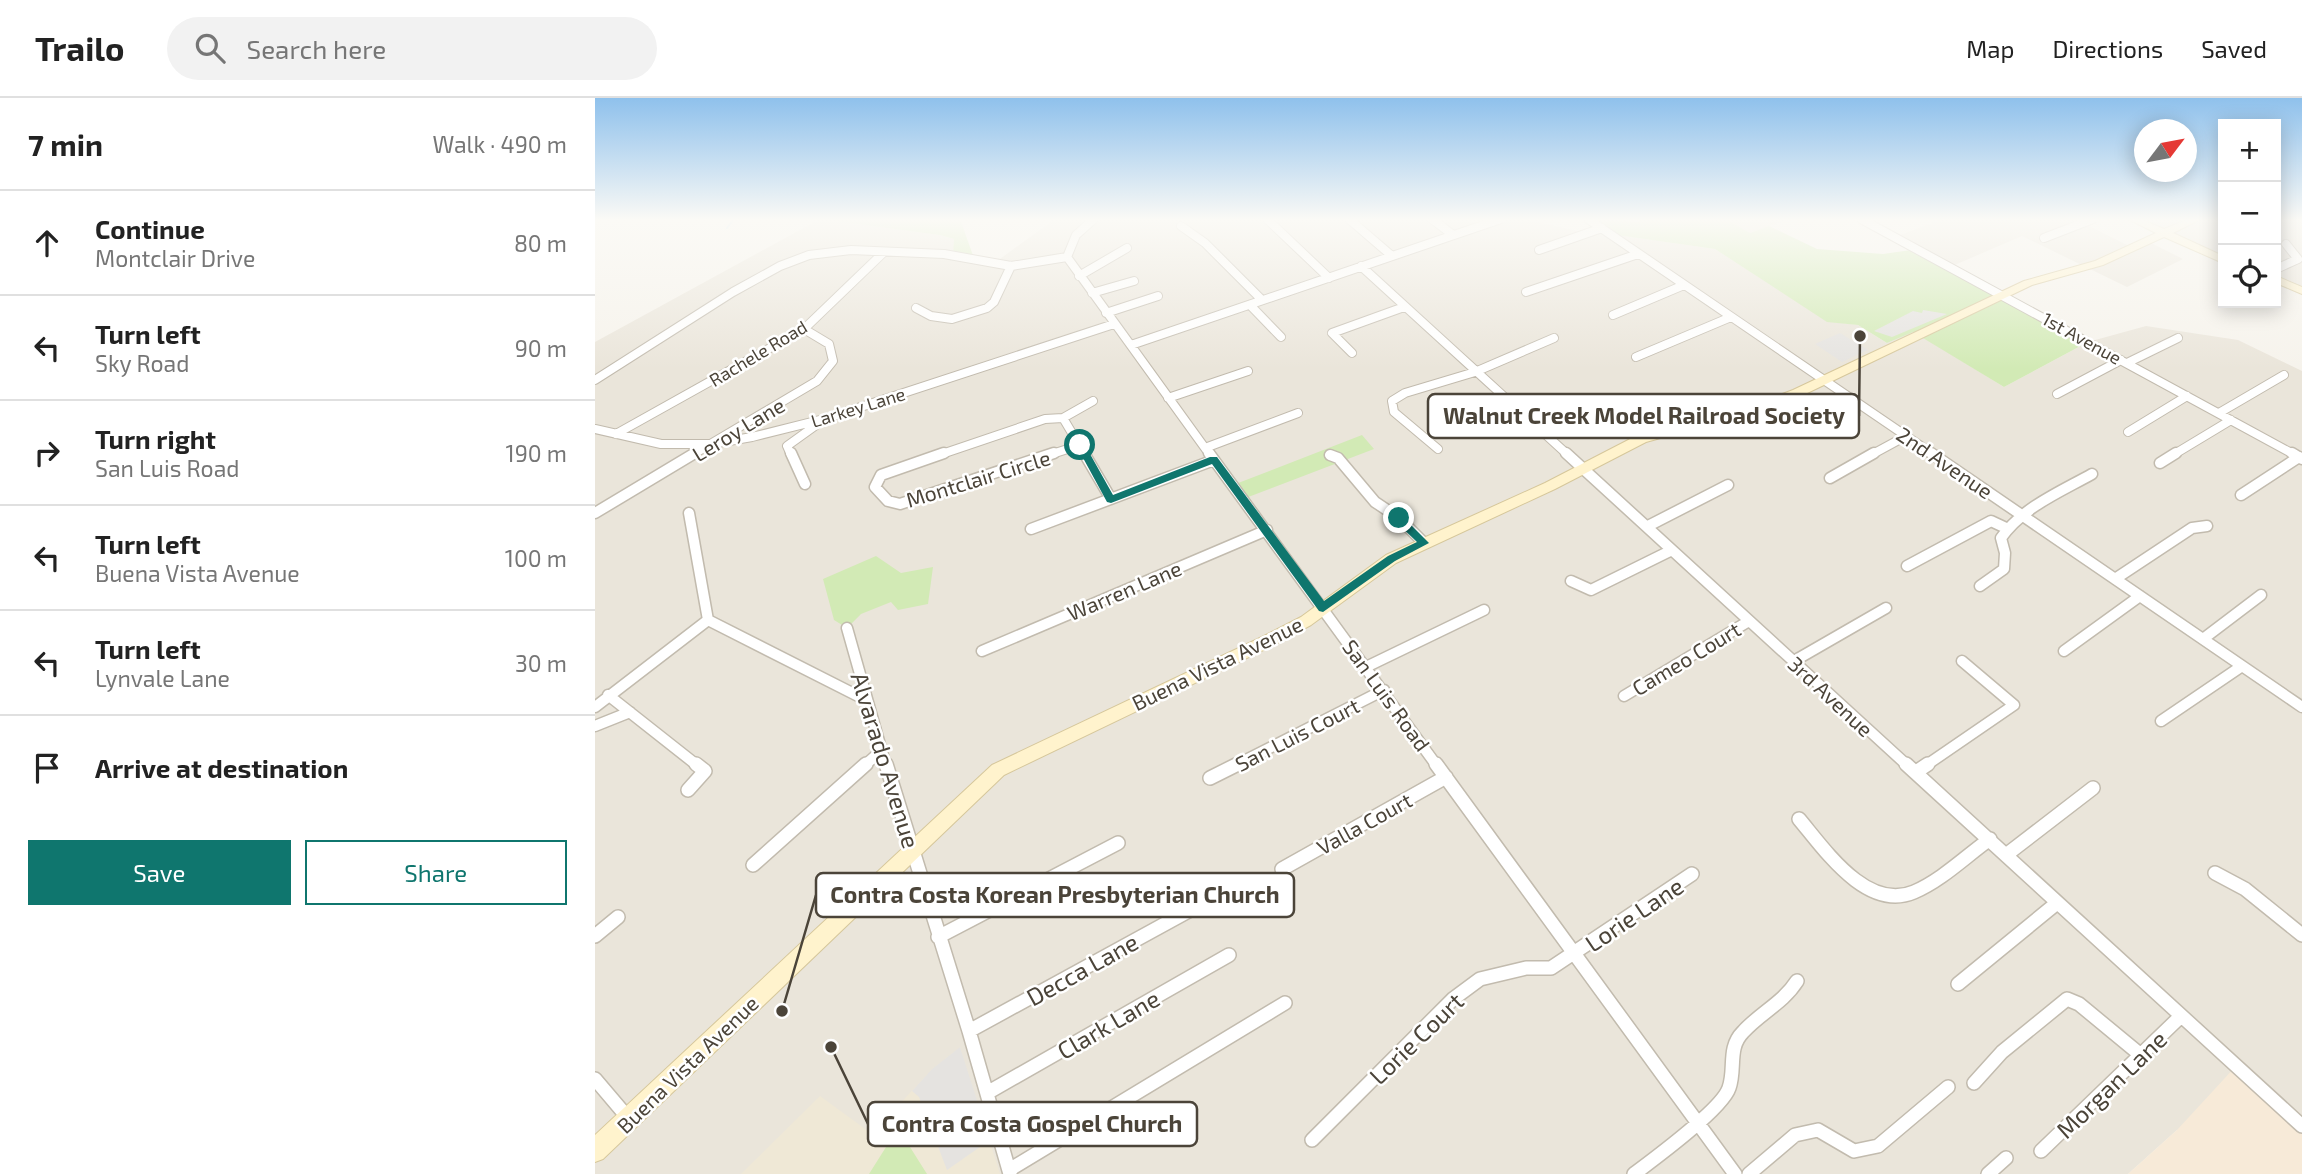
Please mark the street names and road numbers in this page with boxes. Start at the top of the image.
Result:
street label: 1st Avenue [2039,307,2125,369]
street label: Rachele Road [705,315,811,391]
street label: Larkey Lane [808,382,908,432]
street label: Leroy Lane [687,392,789,466]
street label: 2nd Avenue [1892,421,1998,503]
street label: Montclair Circle [903,444,1053,512]
street label: Warren Lane [1063,555,1185,625]
street label: Buena Vista Avenue [1128,611,1306,715]
street label: Cameo Court [1627,616,1745,700]
street label: San Luis Road [1338,634,1436,756]
street label: 3rd Avenue [1784,651,1878,741]
street label: Alvarado Avenue [845,668,927,852]
street label: San Luis Court [1231,692,1363,776]
street label: Valla Court [1312,787,1416,859]
street label: Lorie Lane [1579,871,1689,957]
street label: Decca Lane [1021,927,1143,1011]
street label: Clark Lane [1052,983,1164,1065]
street label: Lorie Court [1363,986,1469,1090]
street label: Buena Vista Avenue [611,990,763,1138]
street label: Morgan Lane [2050,1024,2172,1144]

